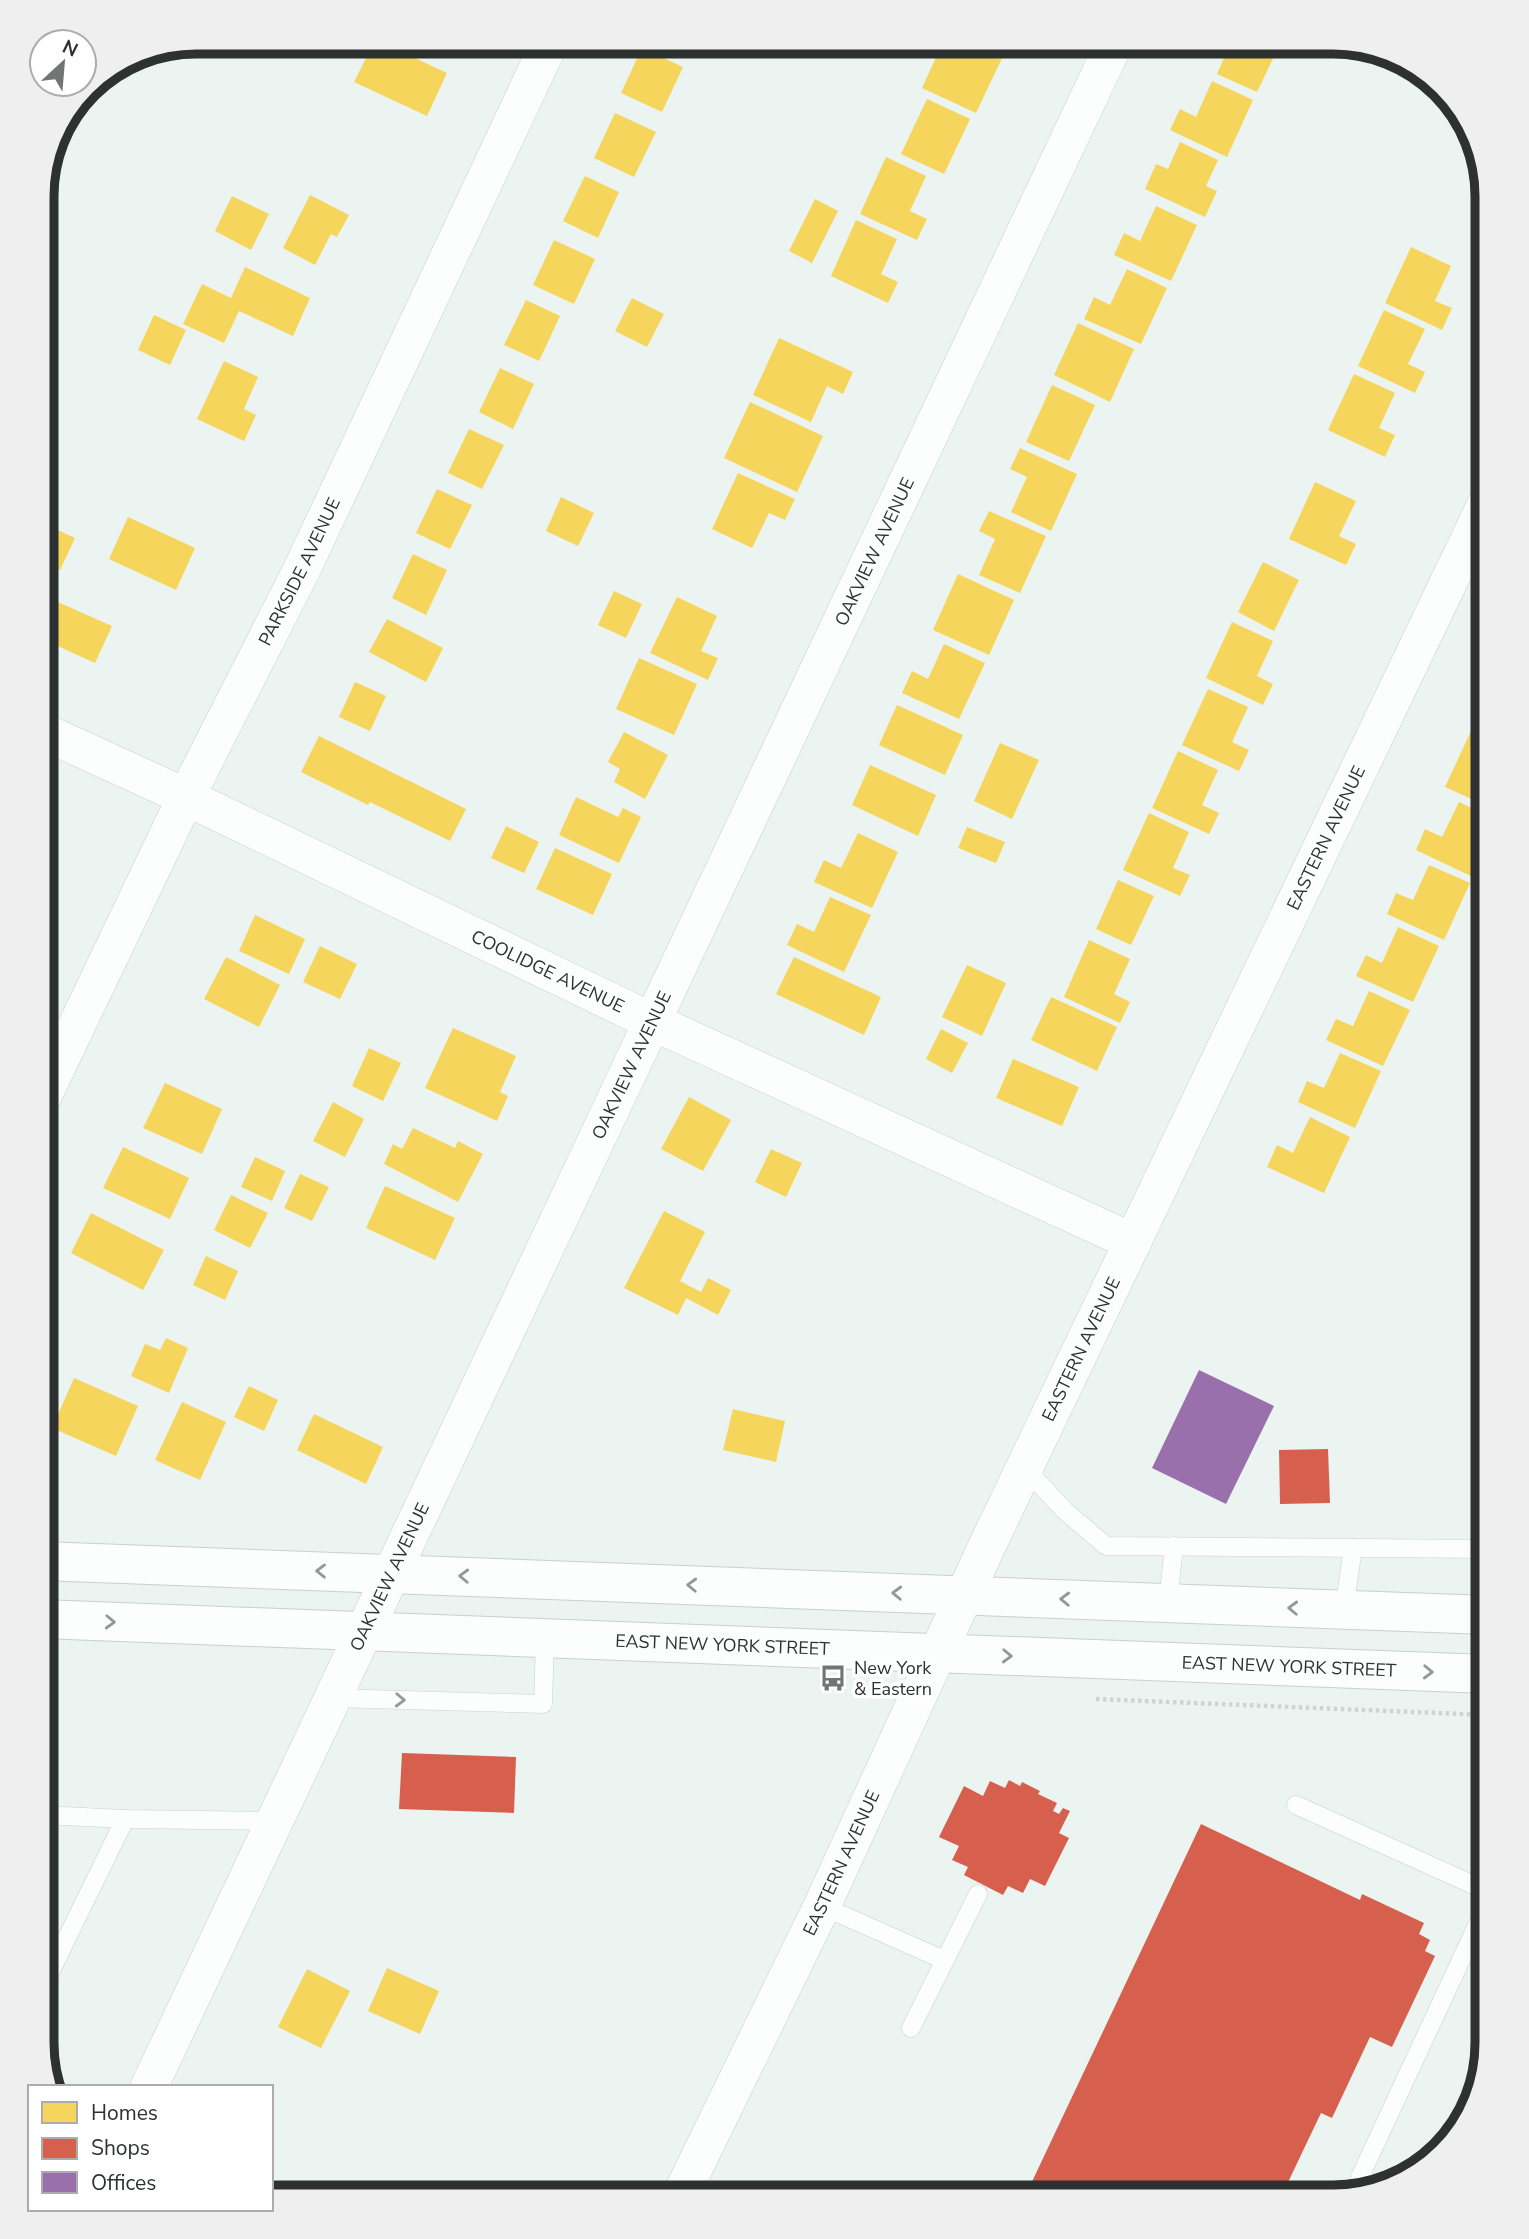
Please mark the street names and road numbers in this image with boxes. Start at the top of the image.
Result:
street label: OAKVIEW AVENUE [829,474,920,630]
street label: PARKSIDE AVENUE [253,494,346,650]
street label: EASTERN AVENUE [1281,762,1371,914]
street label: COOLIDGE AVENUE [467,924,628,1018]
street label: OAKVIEW AVENUE [586,987,677,1143]
street label: EASTERN AVENUE [1036,1273,1126,1425]
street label: OAKVIEW AVENUE [344,1499,435,1655]
street label: EAST NEW YORK STREET [615,1629,830,1661]
street label: EAST NEW YORK STREET [1181,1650,1397,1683]
street label: EASTERN AVENUE [797,1787,885,1940]

